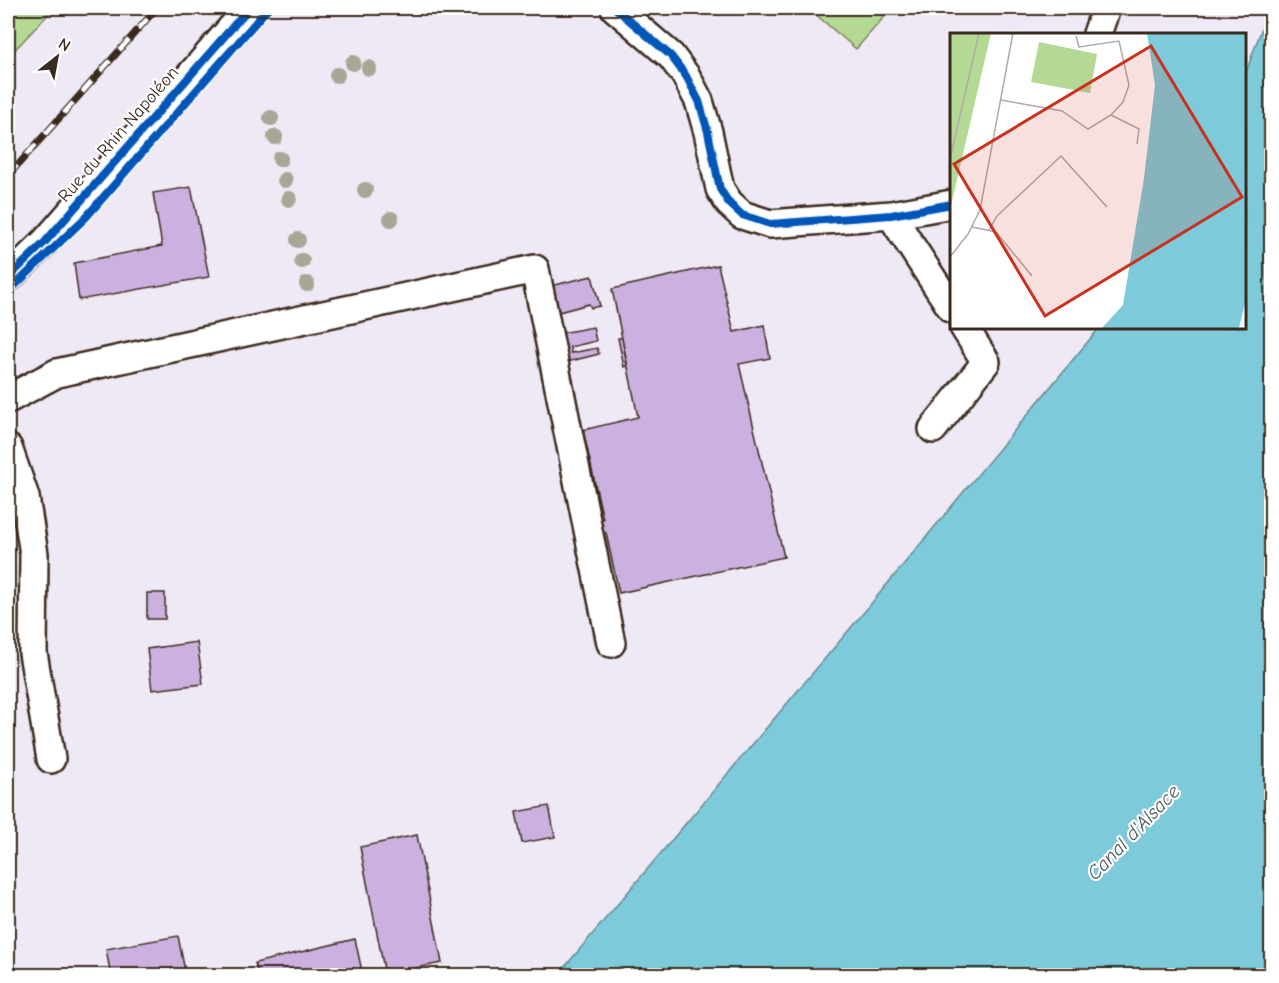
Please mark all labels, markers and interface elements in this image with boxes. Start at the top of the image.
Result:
north arrow [27,27,87,87]
inset map [950,33,1246,328]
text: N [55,35,73,55]
street label: Rue du Rhin Napoléon [54,62,183,206]
water label: Canal d'Alsace [1082,780,1184,885]

